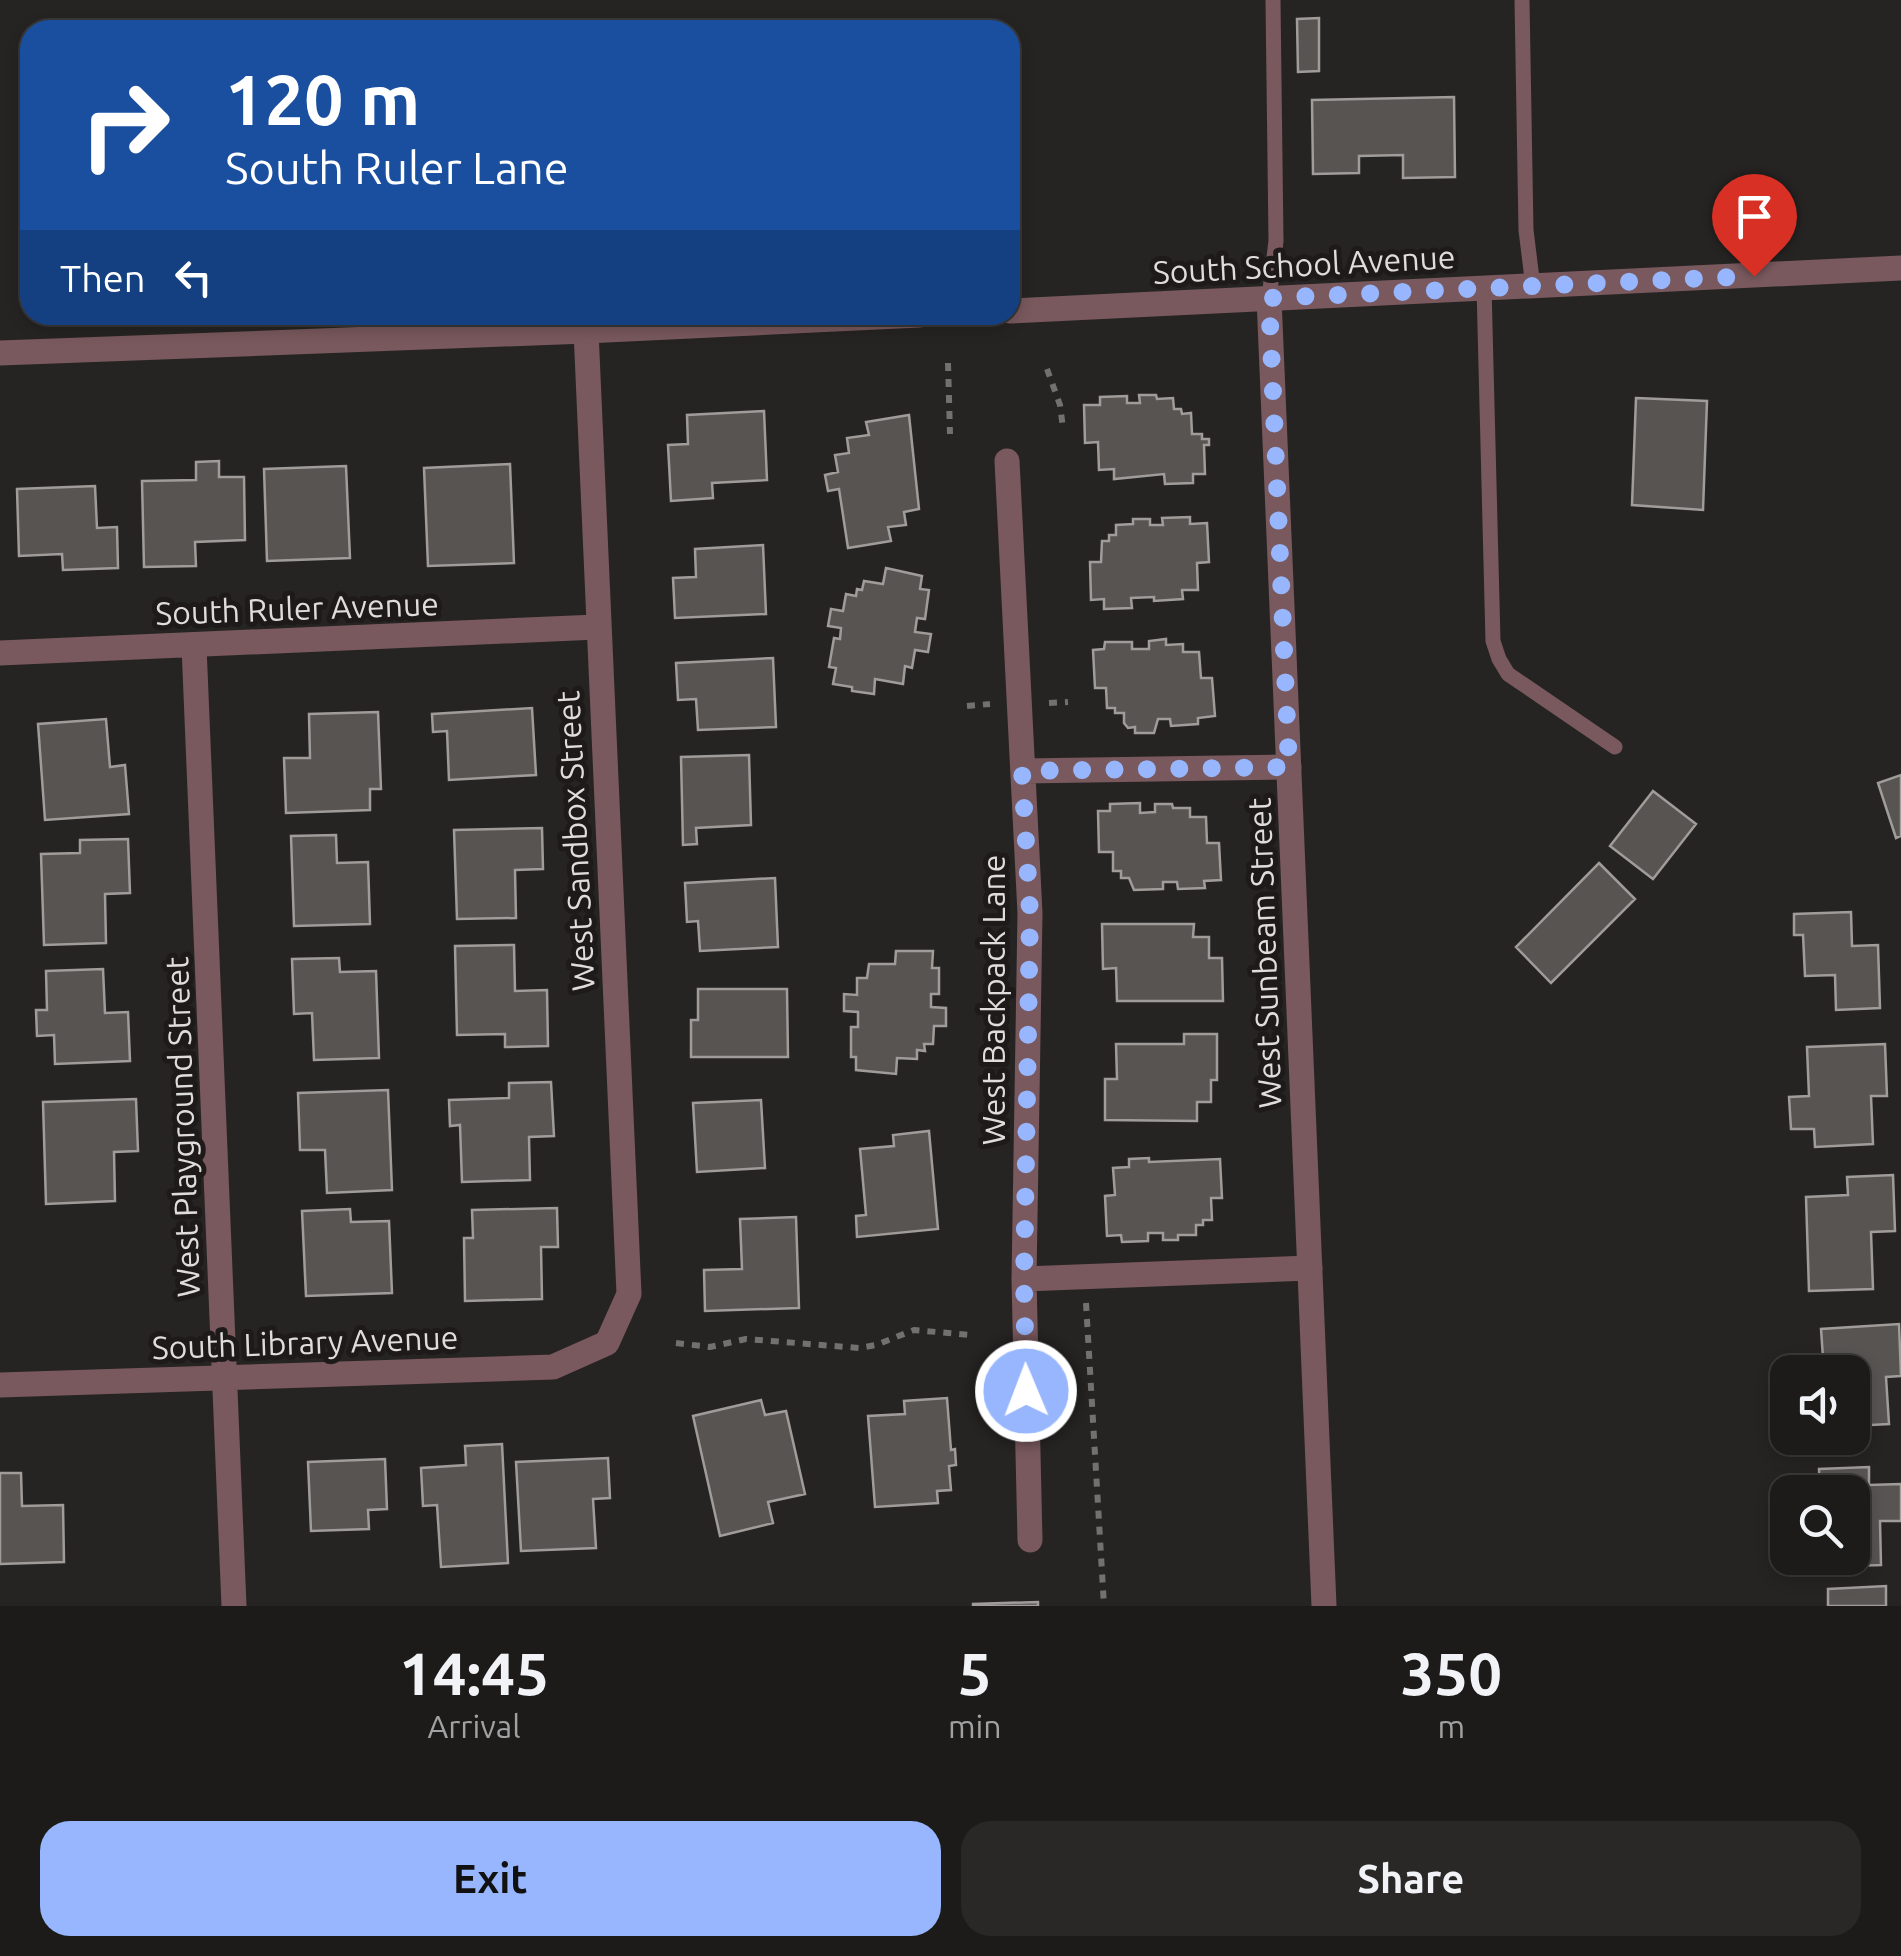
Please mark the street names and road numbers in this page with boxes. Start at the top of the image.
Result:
street label: South School Avenue [1152,238,1456,290]
street label: South Ruler Avenue [155,585,439,631]
street label: West Sandbox Street [549,689,601,992]
street label: West Sunbeam Street [1241,797,1287,1109]
street label: West Backpack Lane [975,855,1011,1145]
street label: West Playground Street [158,956,206,1298]
street label: South Library Avenue [151,1319,459,1365]

